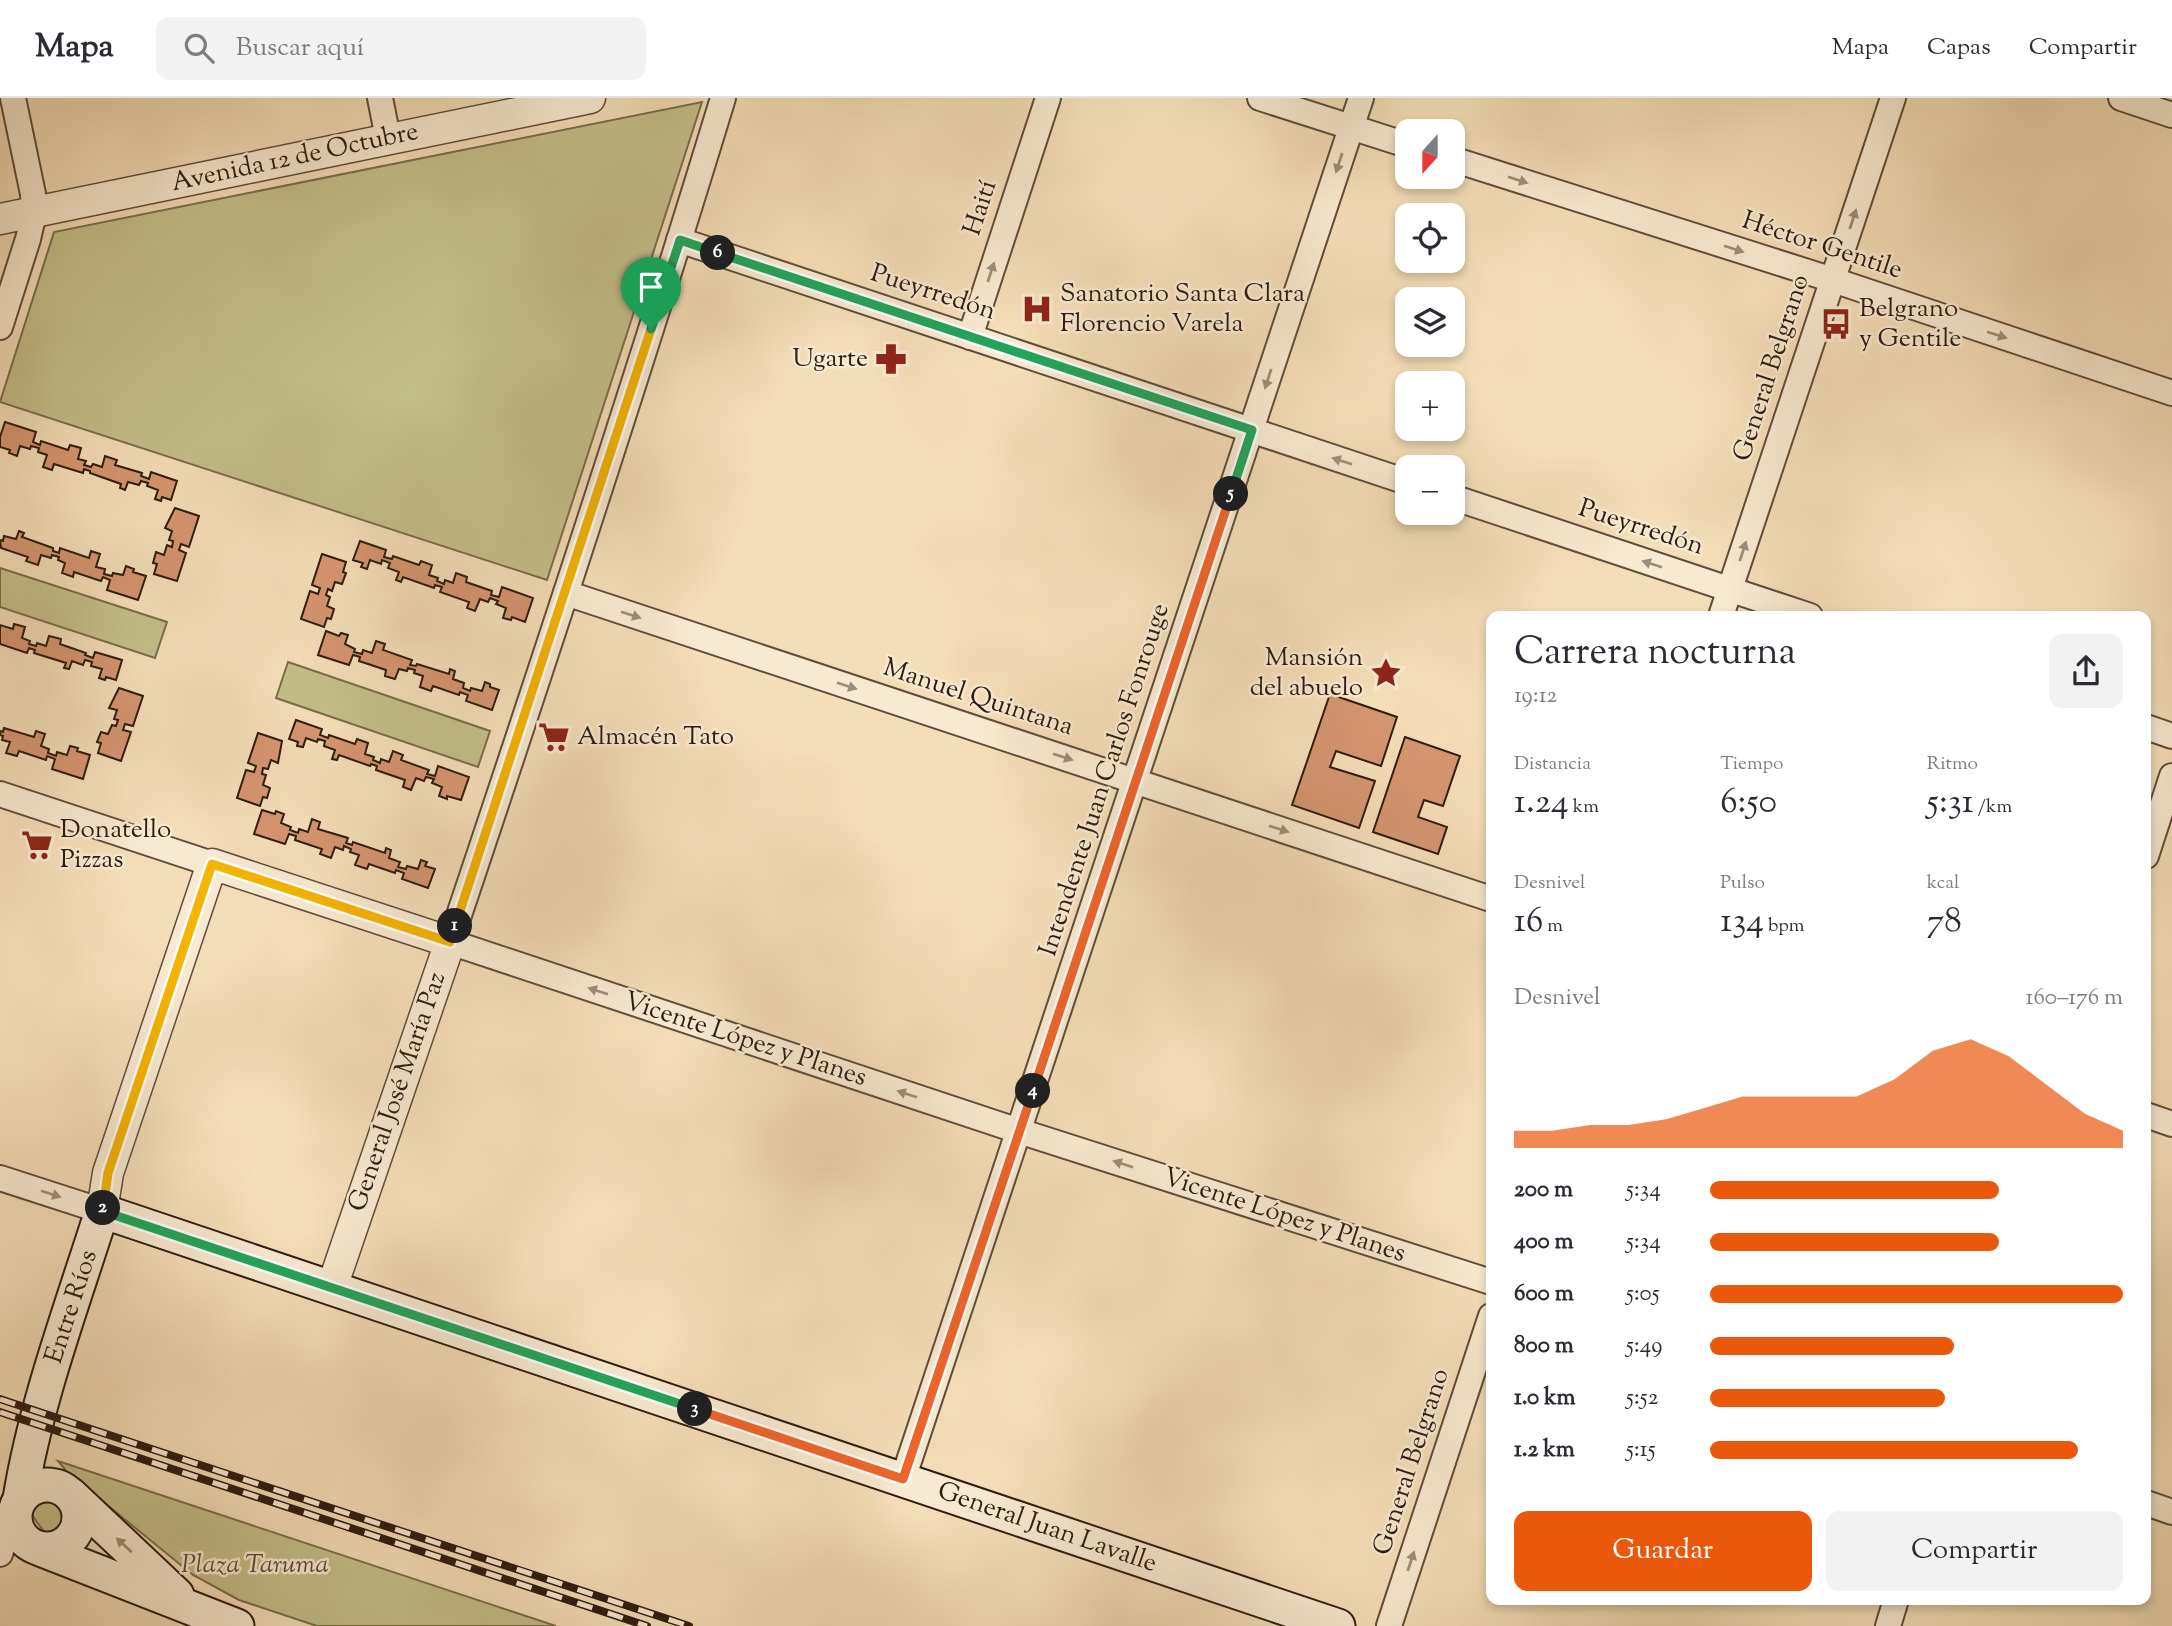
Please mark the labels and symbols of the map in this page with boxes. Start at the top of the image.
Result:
street label: Avenida 12 de Octubre [168,114,422,202]
north arrow [1395,119,1465,189]
one-way arrow [1334,152,1344,173]
one-way arrow [1507,175,1528,186]
street label: Haití [955,176,1007,240]
street label: Héctor Gentile [1737,203,1907,289]
one-way arrow [1848,208,1859,229]
pin: 6 [700,236,736,270]
one-way arrow [1724,244,1745,255]
street label: Pueyrredón [866,255,1000,331]
pin [621,257,681,329]
one-way arrow [987,262,997,283]
street label: General Belgrano [1724,270,1820,466]
place label: Sanatorio Santa Clara Florencio Varela [1060,276,1305,343]
place label: Belgrano y Gentile [1859,291,1961,358]
hospital icon: Sanatorio Santa Clara Florencio Varela [1020,292,1054,326]
bus stop icon: Belgrano y Gentile [1819,307,1853,341]
one-way arrow [1987,330,2008,341]
place label: Ugarte [792,341,868,378]
pharmacy icon: Ugarte [874,342,908,376]
one-way arrow [1263,369,1273,390]
one-way arrow [1332,455,1353,466]
pin: 5 [1214,476,1248,512]
street label: Pueyrredón [1574,490,1708,566]
one-way arrow [1738,541,1749,562]
one-way arrow [1641,558,1662,568]
street label: Intendente Juan Carlos Fonrouge [1030,599,1180,961]
one-way arrow [620,610,641,620]
place label: Mansión del abuelo [1250,640,1363,707]
street label: Manuel Quintana [878,650,1078,746]
place icon: Mansión del abuelo [1369,656,1403,690]
one-way arrow [836,681,857,692]
place label: Almacén Tato [577,719,734,756]
supermarket icon: Almacén Tato [537,720,571,754]
one-way arrow [1052,752,1073,763]
place label: Donatello Pizzas [60,812,171,879]
one-way arrow [1268,824,1289,834]
supermarket icon: Donatello Pizzas [20,828,54,862]
pin: 1 [438,908,472,944]
street label: General José María Paz [340,967,456,1217]
street label: Vicente López y Planes [619,983,871,1097]
one-way arrow [587,985,608,996]
pin: 4 [1016,1074,1050,1108]
one-way arrow [896,1088,917,1098]
one-way arrow [1112,1158,1133,1169]
street label: Vicente López y Planes [1158,1159,1410,1273]
one-way arrow [41,1189,62,1200]
pin: 2 [86,1190,120,1226]
street label: Entre Ríos [36,1245,108,1369]
street label: General Belgrano [1364,1364,1460,1560]
pin: 3 [678,1392,712,1426]
street label: General Juan Lavalle [932,1473,1162,1583]
one-way arrow [116,1538,133,1554]
park label: Plaza Taruma [181,1547,329,1584]
one-way arrow [1406,1551,1417,1572]

